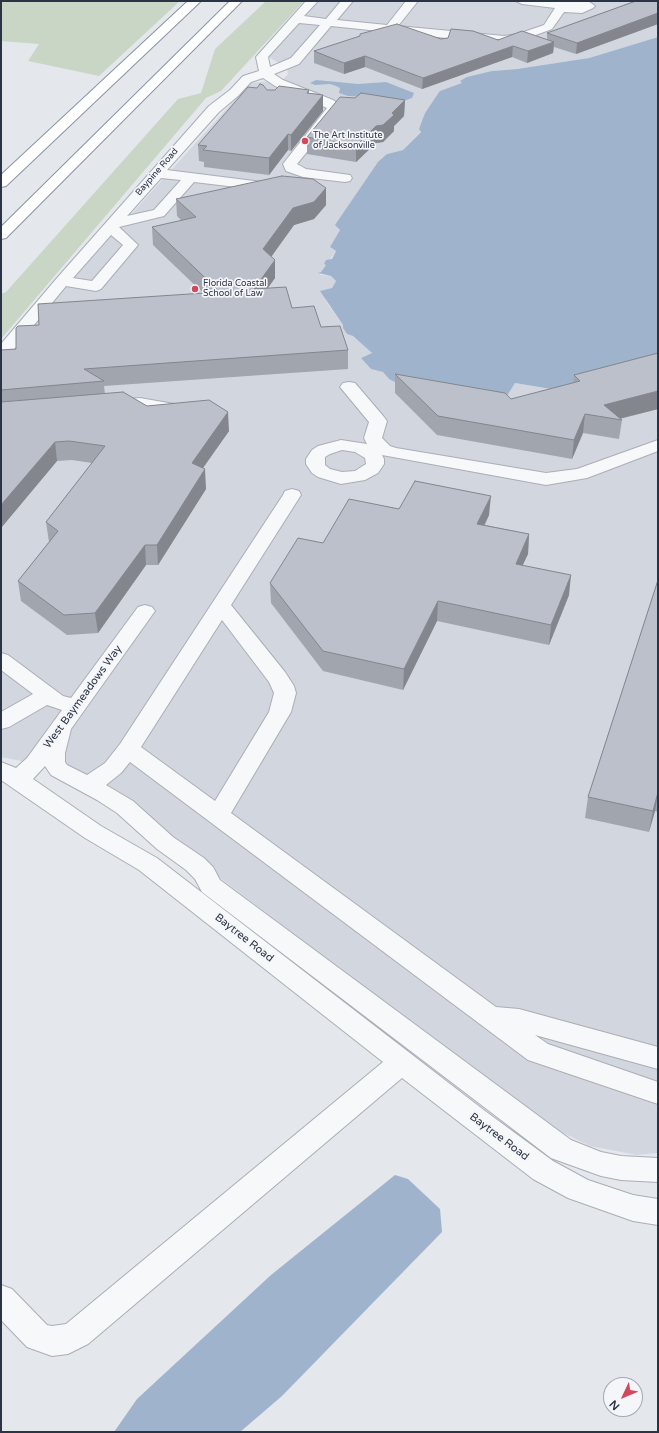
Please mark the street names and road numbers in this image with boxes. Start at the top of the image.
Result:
street label: Baypine Road [133,146,181,198]
street label: West Baymeadows Way [41,643,125,751]
street label: Baytree Road [212,911,276,965]
street label: Baytree Road [467,1110,531,1164]

